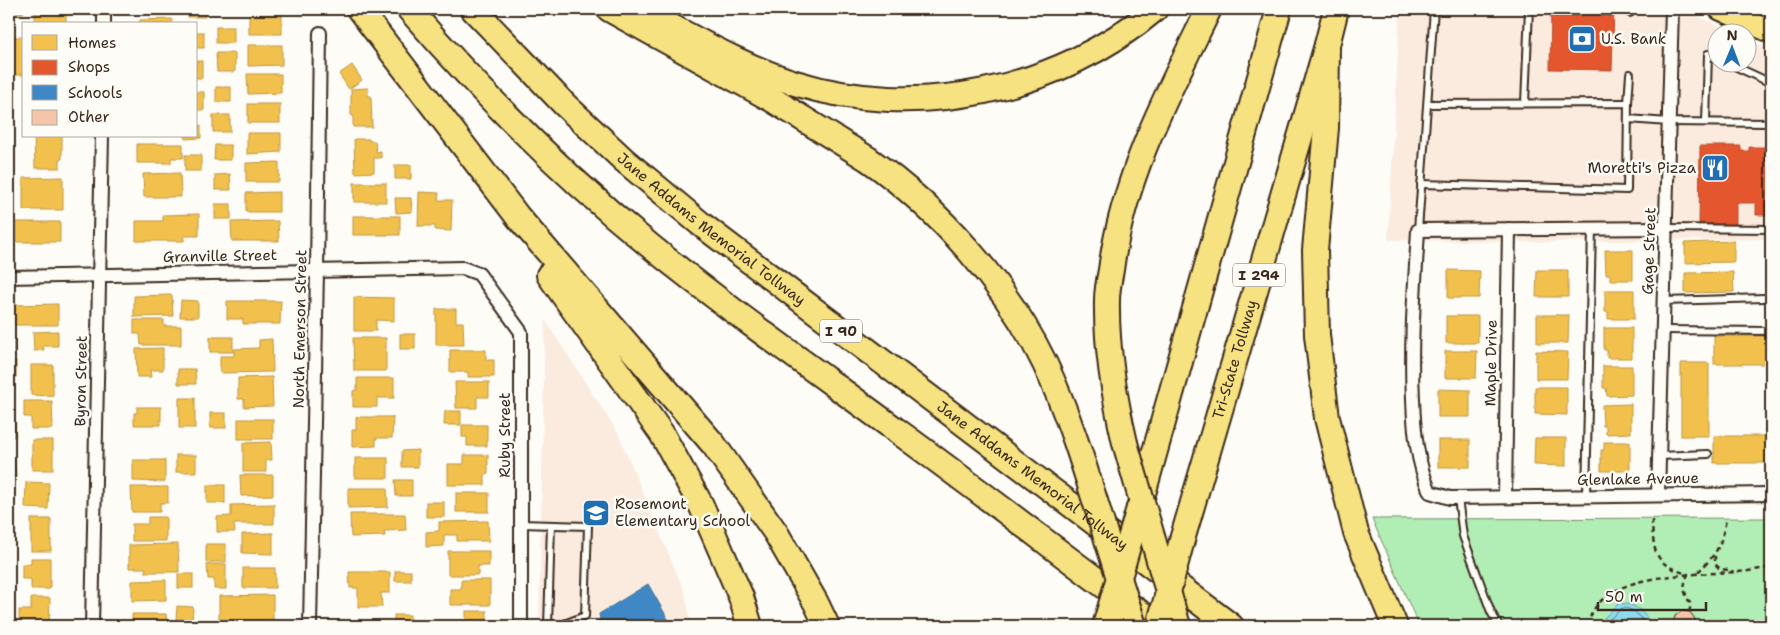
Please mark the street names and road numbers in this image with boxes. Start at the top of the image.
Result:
street label: Jane Addams Memorial Tollway [613,148,810,310]
street label: Gage Street [1637,207,1661,295]
street label: Granville Street [163,245,277,267]
street label: North Emerson Street [289,249,311,409]
road number: I 294 [1233,264,1285,286]
street label: Tri-State Tollway [1208,298,1262,422]
street label: Maple Drive [1480,319,1502,407]
road number: I 90 [820,320,862,342]
street label: Byron Street [70,335,92,427]
street label: Ruby Street [495,392,515,478]
street label: Jane Addams Memorial Tollway [933,397,1132,555]
street label: Glenlake Avenue [1577,468,1699,490]

